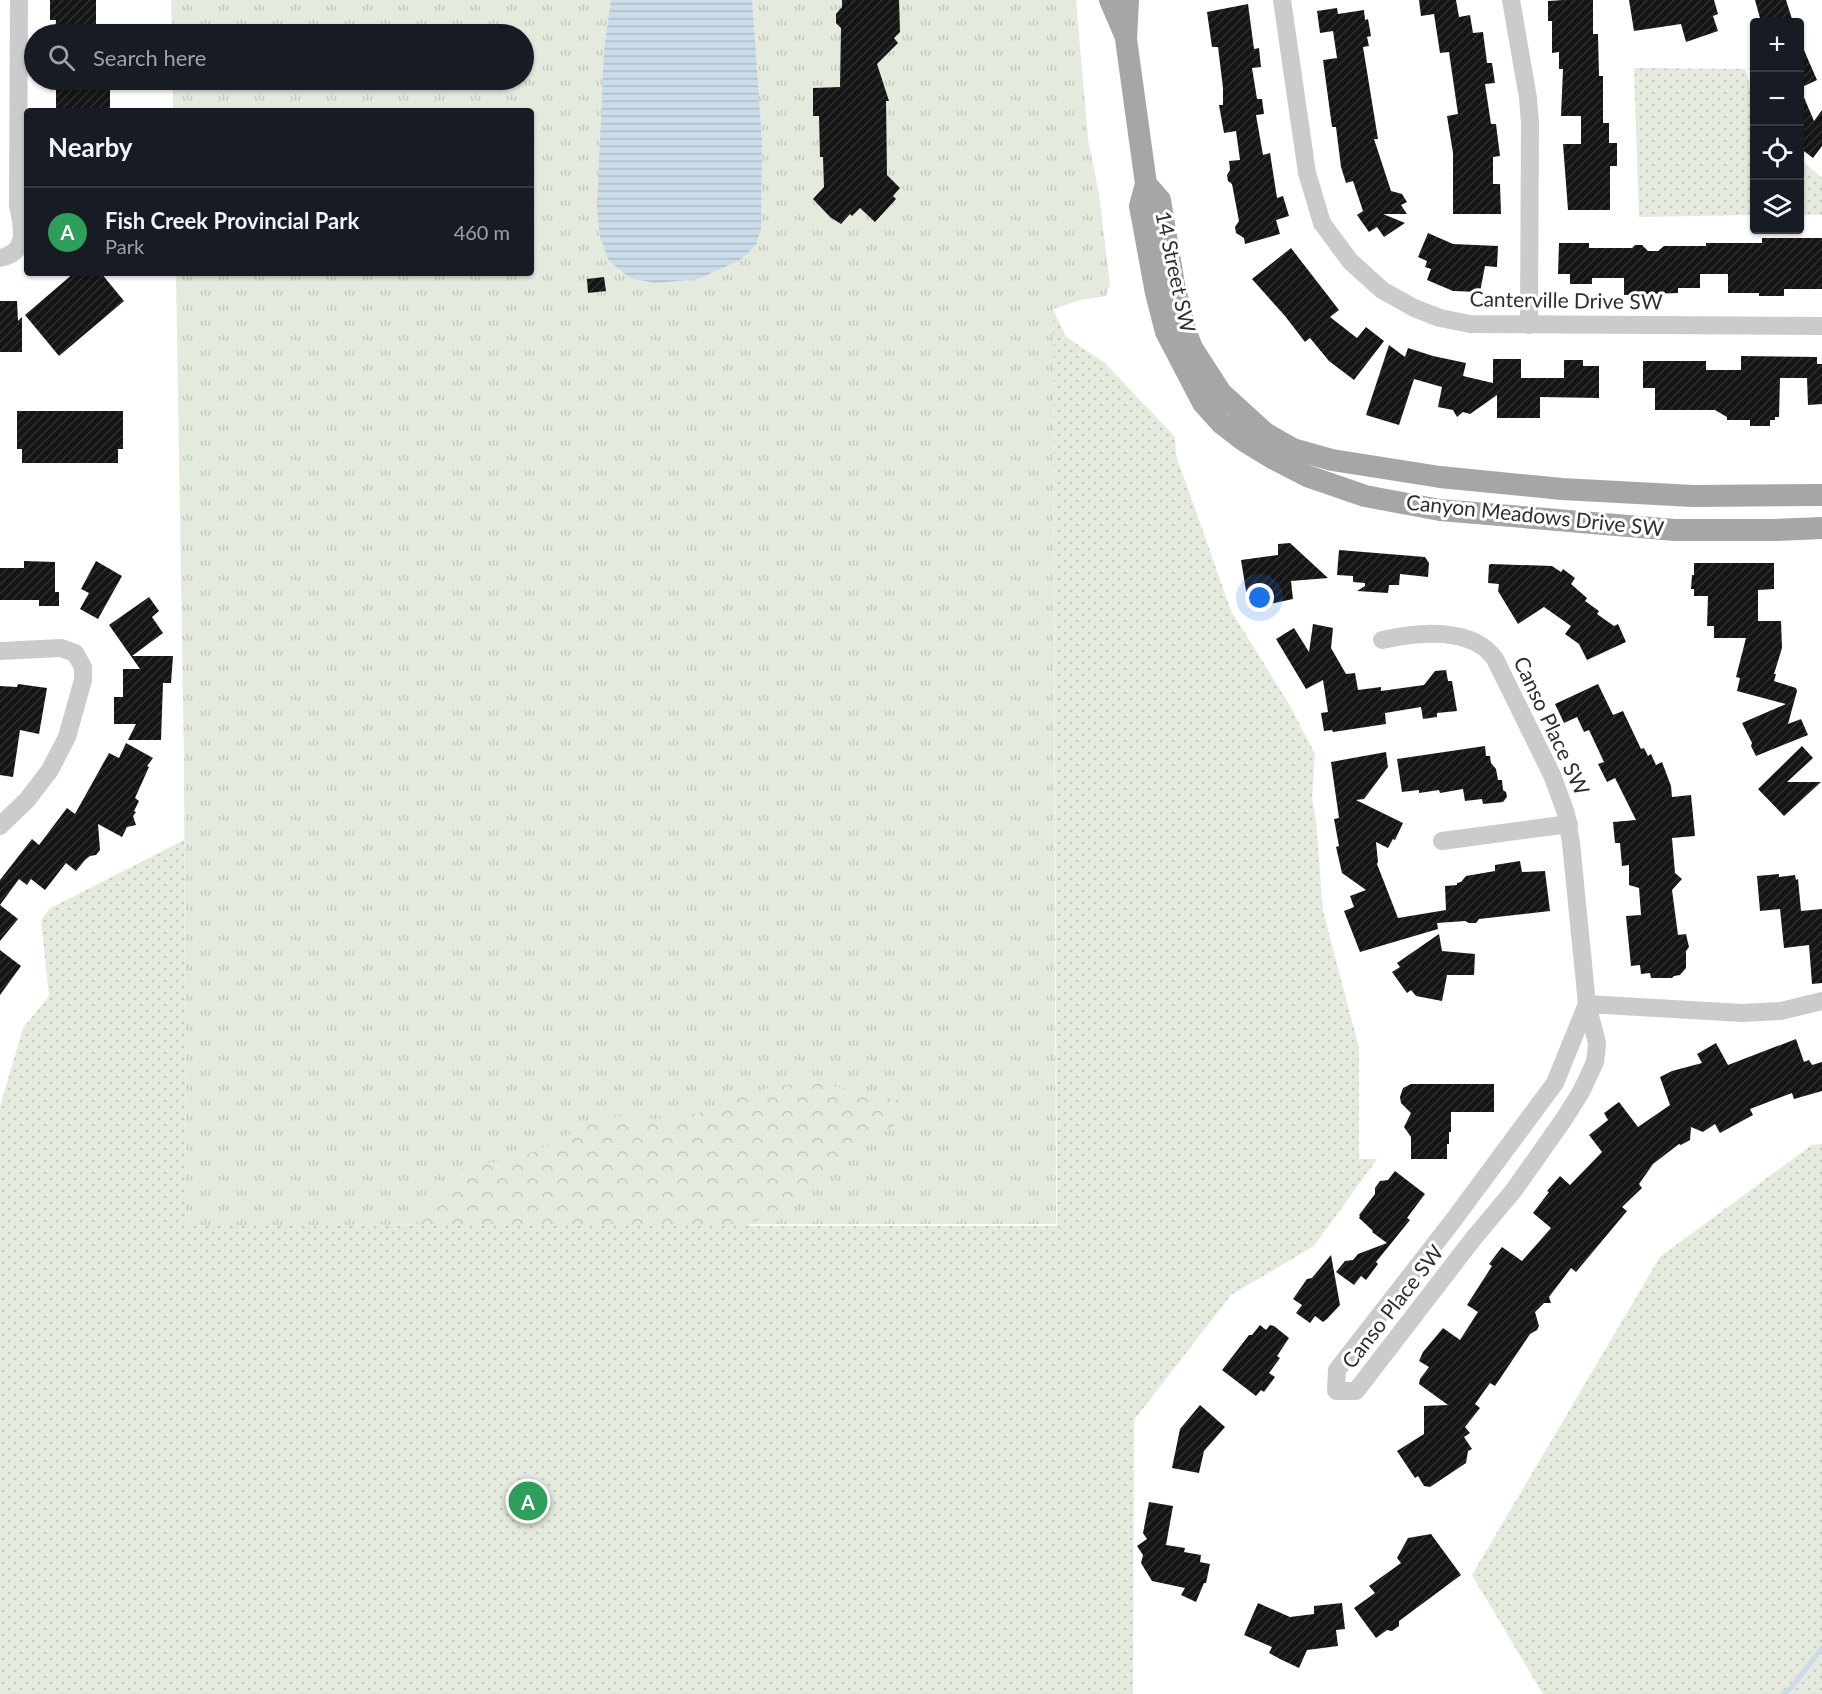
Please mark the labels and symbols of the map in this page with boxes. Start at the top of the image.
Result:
street label: 14 Street SW [1151,209,1202,335]
street label: Canterville Drive SW [1469,285,1663,314]
street label: Canyon Meadows Drive SW [1405,489,1666,541]
your location [1245,583,1274,612]
street label: Canso Place SW [1509,652,1595,799]
street label: Canso Place SW [1336,1239,1448,1373]
pin: A [508,1478,548,1524]

